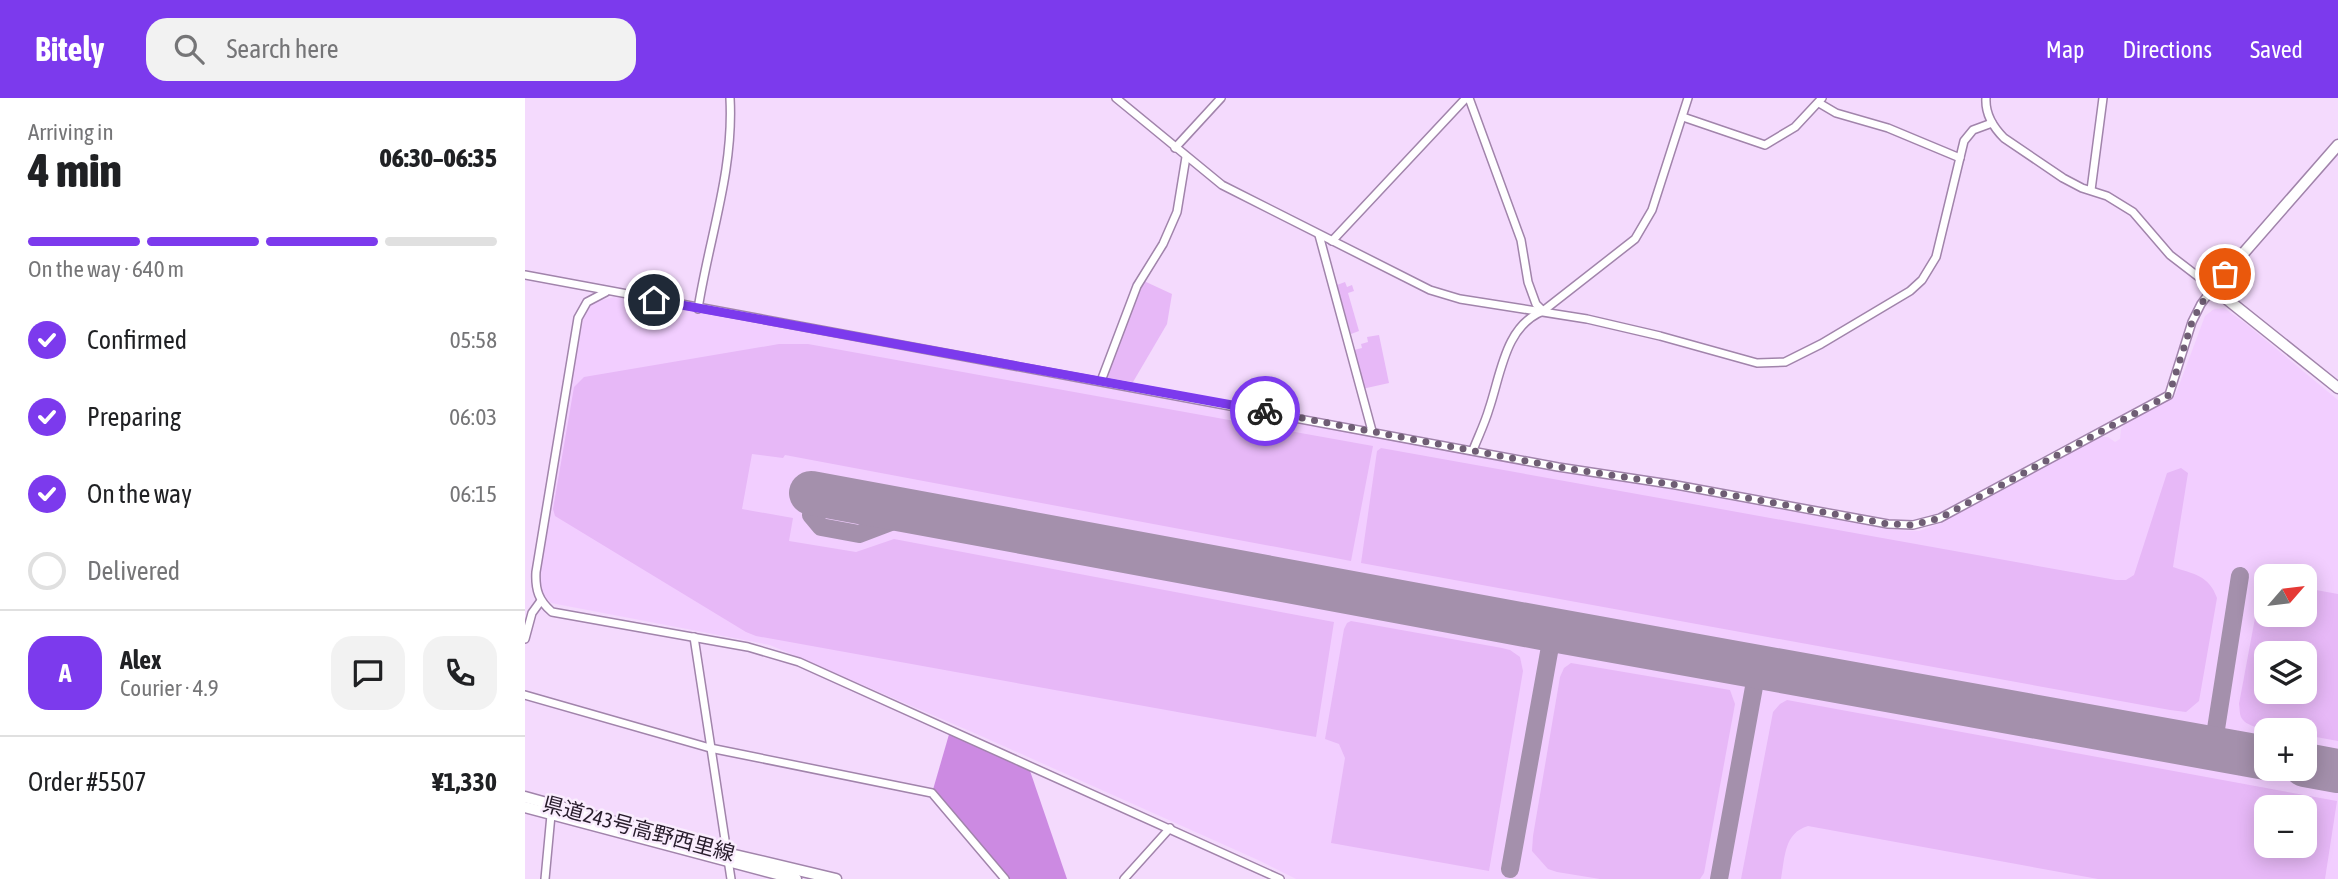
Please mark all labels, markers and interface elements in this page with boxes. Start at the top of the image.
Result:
search box [146,18,636,81]
text: Bitely [35,30,104,68]
icon: search [170,30,208,68]
text: Search here [226,34,339,64]
text: Map [2046,36,2084,63]
text: Directions [2122,36,2212,63]
text: Saved [2250,36,2303,63]
text: Arriving in [28,119,114,145]
text: 06:30–06:35 [380,143,497,173]
text: 4 min [28,144,122,197]
pin [2195,244,2255,304]
icon: bag [2206,255,2244,293]
text: On the way · 640 m [28,256,184,282]
pin [624,270,684,330]
icon: home [635,281,673,319]
icon: check [28,321,66,359]
text: Confirmed [87,325,187,355]
text: 05:58 [450,327,497,353]
courier [1230,376,1300,446]
icon: bike [1246,392,1284,430]
icon: check [28,398,66,436]
text: Preparing [87,402,181,432]
text: 06:03 [449,404,497,430]
icon: check [28,475,66,513]
text: On the way [87,479,192,509]
text: 06:15 [450,481,497,507]
text: Delivered [87,556,180,586]
north arrow [2254,564,2317,626]
map controls [2254,564,2317,858]
button: chat [331,636,405,710]
button: phone [423,636,497,710]
button: layers [2254,641,2317,704]
text: Alex [120,645,161,675]
text: A [59,658,71,688]
text: Courier · 4.9 [120,675,219,701]
button: + [2254,718,2317,781]
text: Order #5507 [28,767,147,797]
text: ¥1,330 [432,767,497,797]
street label: 県道243号高野西里線 [540,791,738,865]
button: − [2254,795,2317,858]

